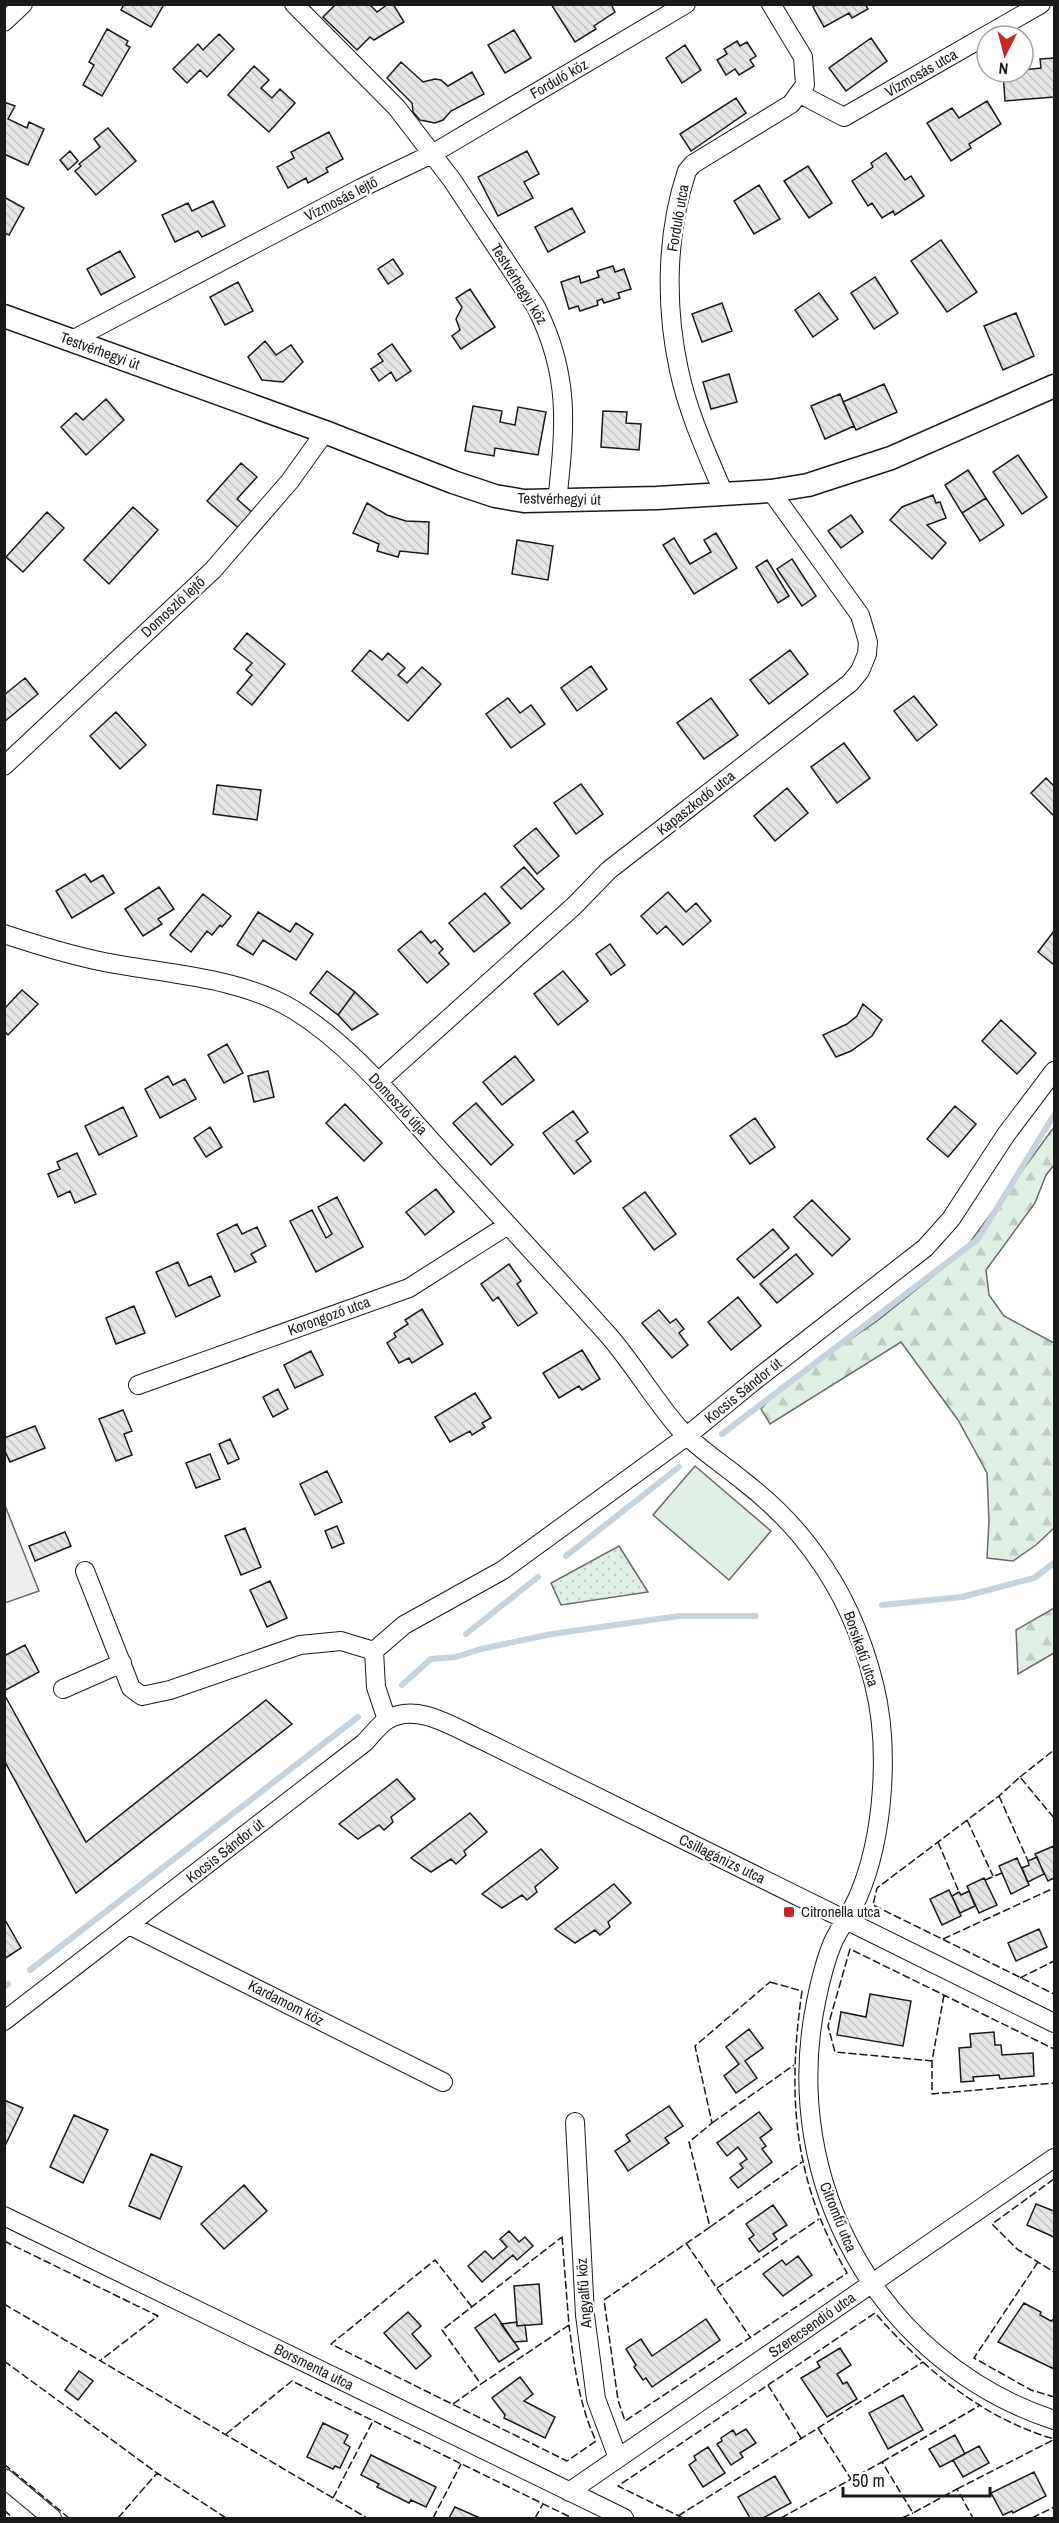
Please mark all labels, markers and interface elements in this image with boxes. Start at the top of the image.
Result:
north arrow [975,24,1035,84]
street label: Vízmosás utca [881,43,961,102]
street label: Forduló köz [526,54,592,104]
text: N [998,57,1009,80]
street label: Vízmosás lejtő [300,171,381,226]
street label: Forduló utca [661,183,694,253]
street label: Testvérhegyi köz [486,239,553,328]
street label: Testvérhegyi út [57,326,143,375]
street label: Testvérhegyi út [517,487,601,510]
street label: Domoszló lejtő [136,571,209,642]
street label: Kapaszkodó utca [652,765,739,840]
street label: Domoszló útja [364,1068,433,1139]
street label: Korongozó utca [285,1291,373,1340]
street label: Kocsis Sándor út [700,1353,786,1428]
street label: Borsikafű utca [839,1608,884,1690]
street label: Kocsis Sándor út [181,1813,269,1888]
street label: Csillagánizs utca [676,1829,769,1889]
place label: Citronella utca [801,1901,880,1922]
marker: Citronella utca [782,1905,796,1919]
street label: Kardamom köz [245,1974,328,2031]
street label: Citromfű utca [815,2179,862,2255]
street label: Angyalfű köz [571,2257,597,2330]
street label: Szerecsendió utca [764,2287,860,2362]
street label: Borsmenta utca [271,2338,358,2395]
scale bar [843,2460,990,2498]
text: 50 m [852,2468,885,2493]

